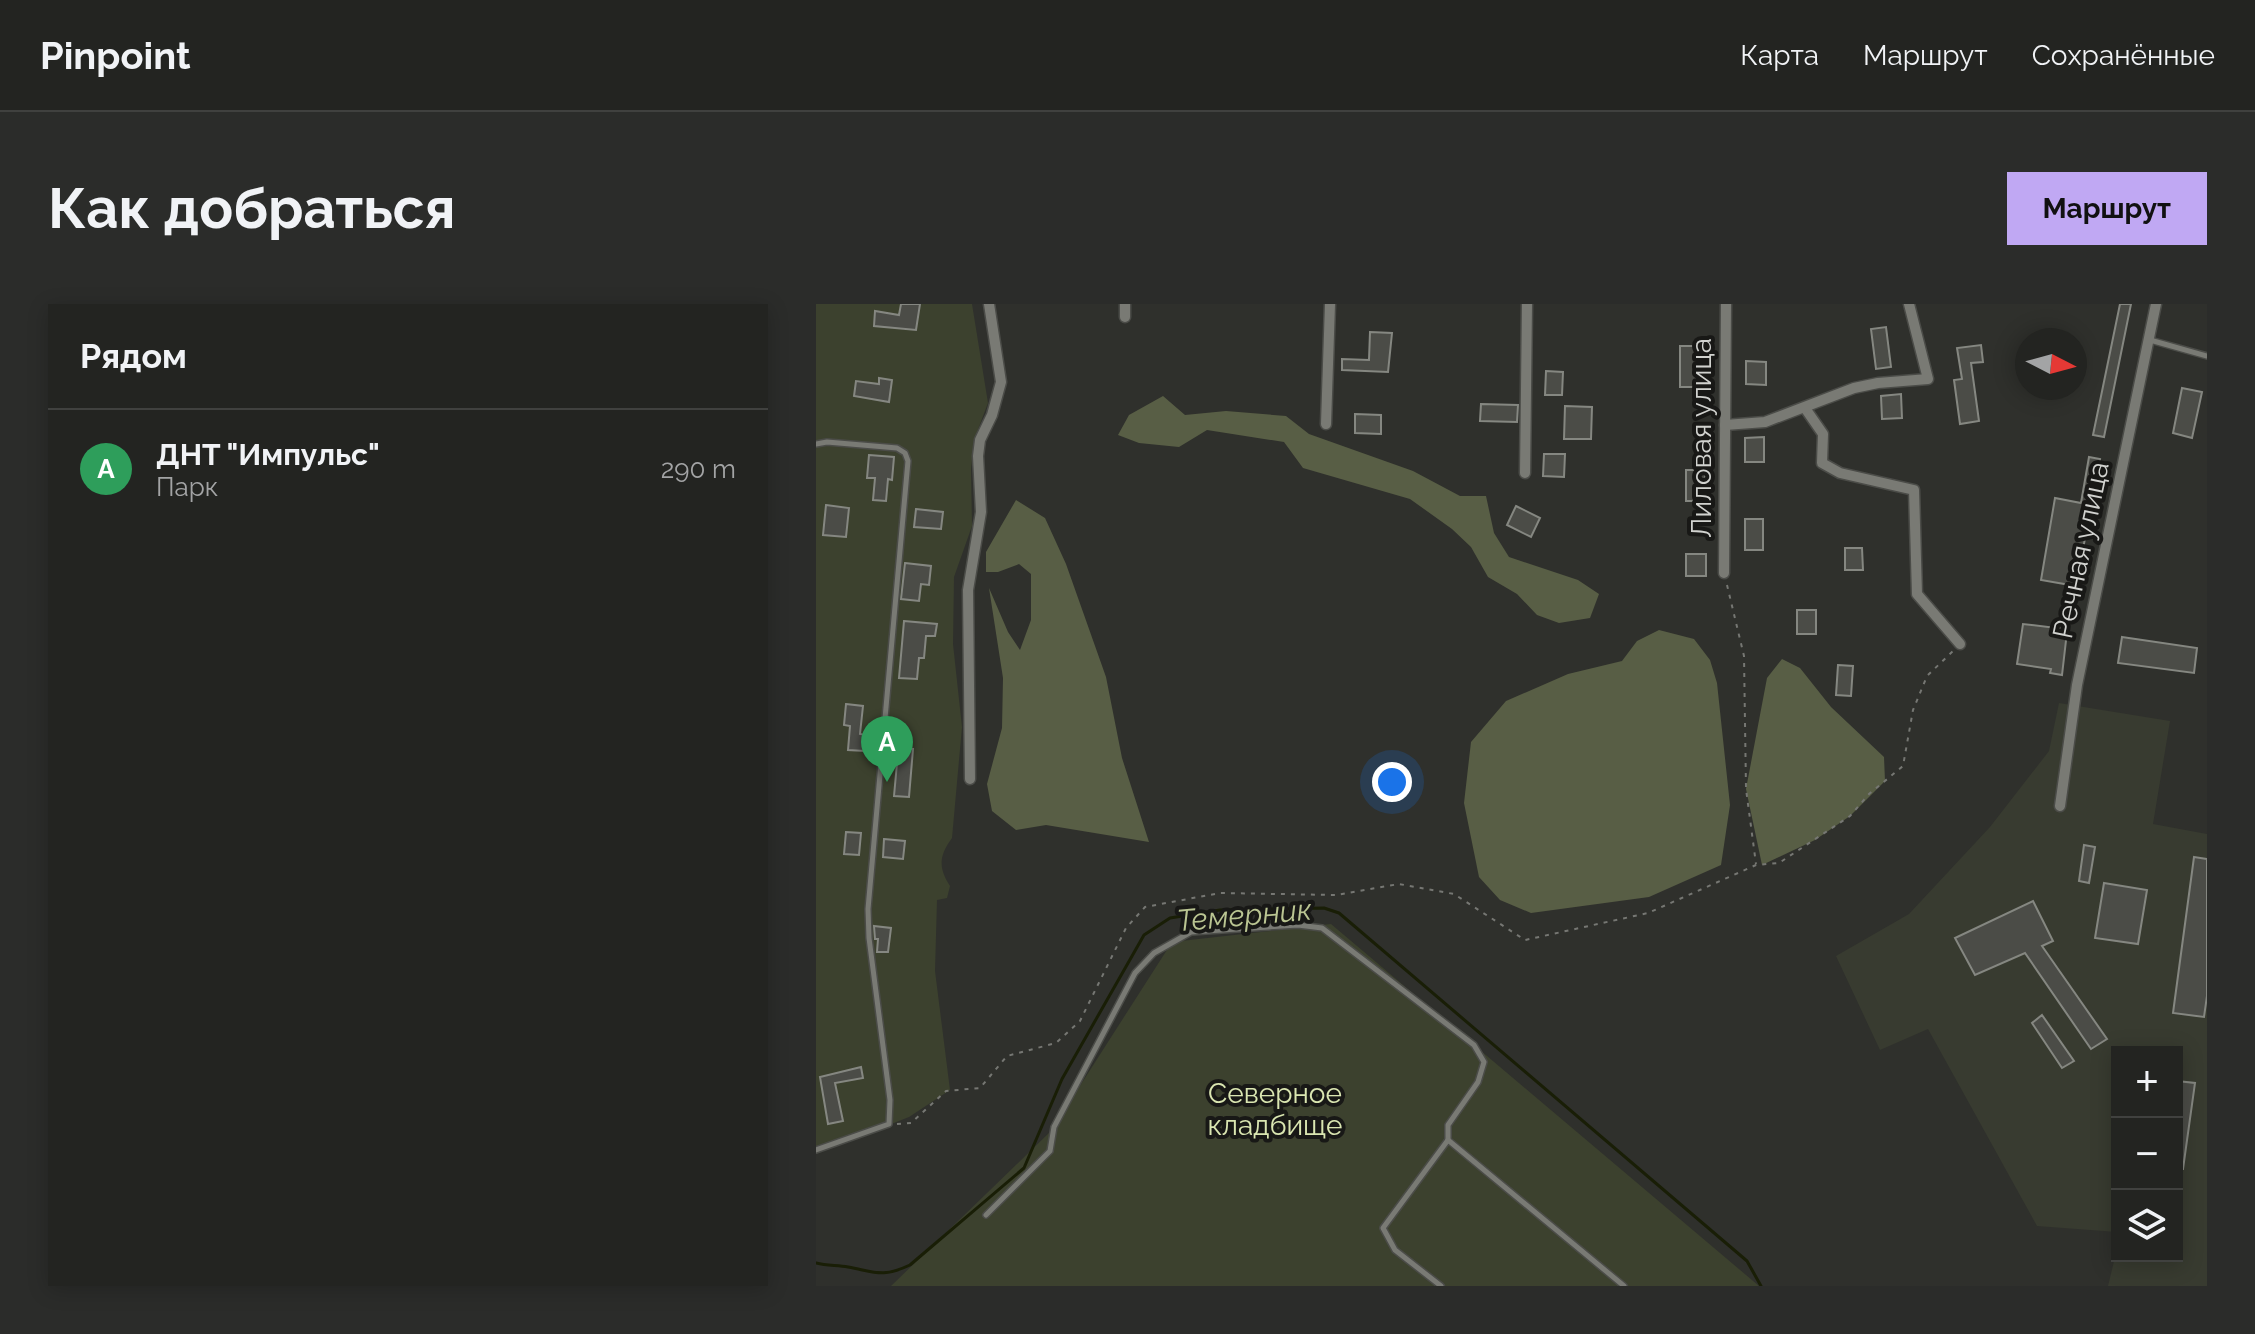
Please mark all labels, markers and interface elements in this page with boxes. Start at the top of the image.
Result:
text: Pinpoint [40,33,191,78]
text: Карта [1740,39,1819,72]
text: Маршрут [1863,39,1988,72]
text: Сохранённые [2032,39,2215,72]
button: Маршрут [2007,172,2207,245]
text: Как добраться [48,175,455,241]
north arrow [2015,328,2087,400]
text: Рядом [80,336,187,376]
street label: Лиловая улица [1685,338,1718,538]
text: ДНТ "Импульс" [156,437,380,472]
text: A [97,454,115,484]
text: 290 m [661,454,736,484]
street label: Речная улица [2046,459,2116,641]
text: Парк [156,472,218,502]
pin: A [861,716,913,782]
your location [1372,762,1412,802]
water label: Темерник [1175,892,1313,938]
map controls [2111,1046,2183,1262]
button: + [2111,1046,2183,1118]
park label: Северное кладбище [1207,1077,1343,1142]
button: − [2111,1118,2183,1190]
button: layers [2111,1190,2183,1262]

